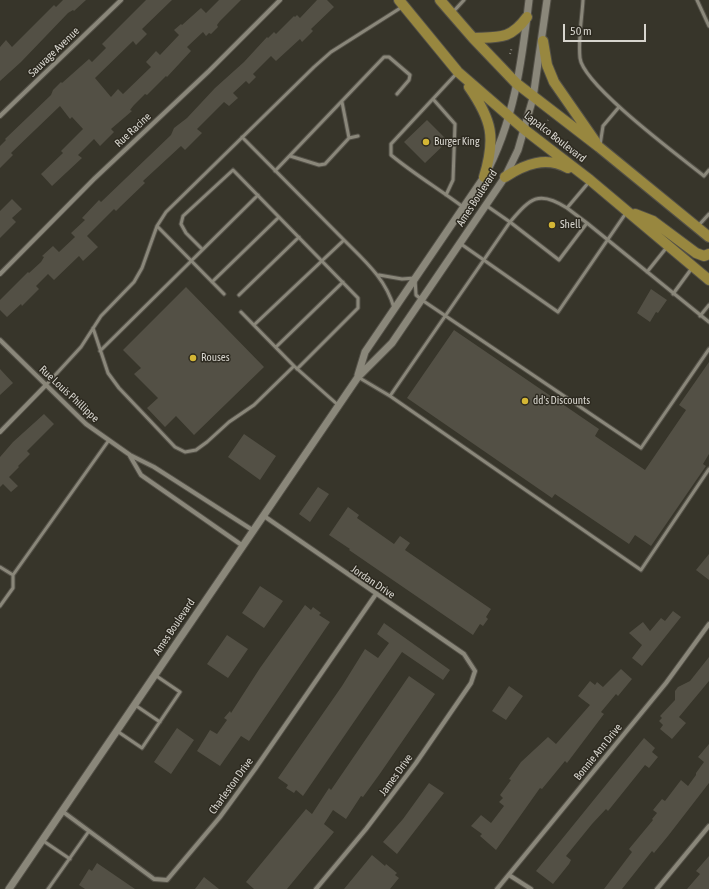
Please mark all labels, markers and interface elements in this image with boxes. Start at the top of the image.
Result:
scale bar [565,16,648,42]
street label: Sauvage Avenue [26,24,82,80]
text: 50 m [570,24,592,38]
street label: Lapalco Boulevard [522,109,588,165]
street label: Rue Racine [112,110,154,150]
place label: Burger King [434,135,480,149]
marker: Burger King [421,137,431,147]
street label: Ames Boulevard [454,167,500,229]
place label: Shell [560,218,581,232]
marker: Shell [547,220,557,230]
place label: Rouses [201,351,230,365]
marker: Rouses [188,353,198,363]
street label: Rue Louis Phillippe [36,363,102,425]
place label: dd's Discounts [533,394,590,408]
marker: dd's Discounts [520,396,530,406]
street label: Jordan Drive [348,562,398,602]
street label: Ames Boulevard [150,596,198,658]
street label: Bonnie Ann Drive [571,721,625,783]
street label: James Drive [376,752,416,798]
street label: Charleston Drive [206,755,256,817]

